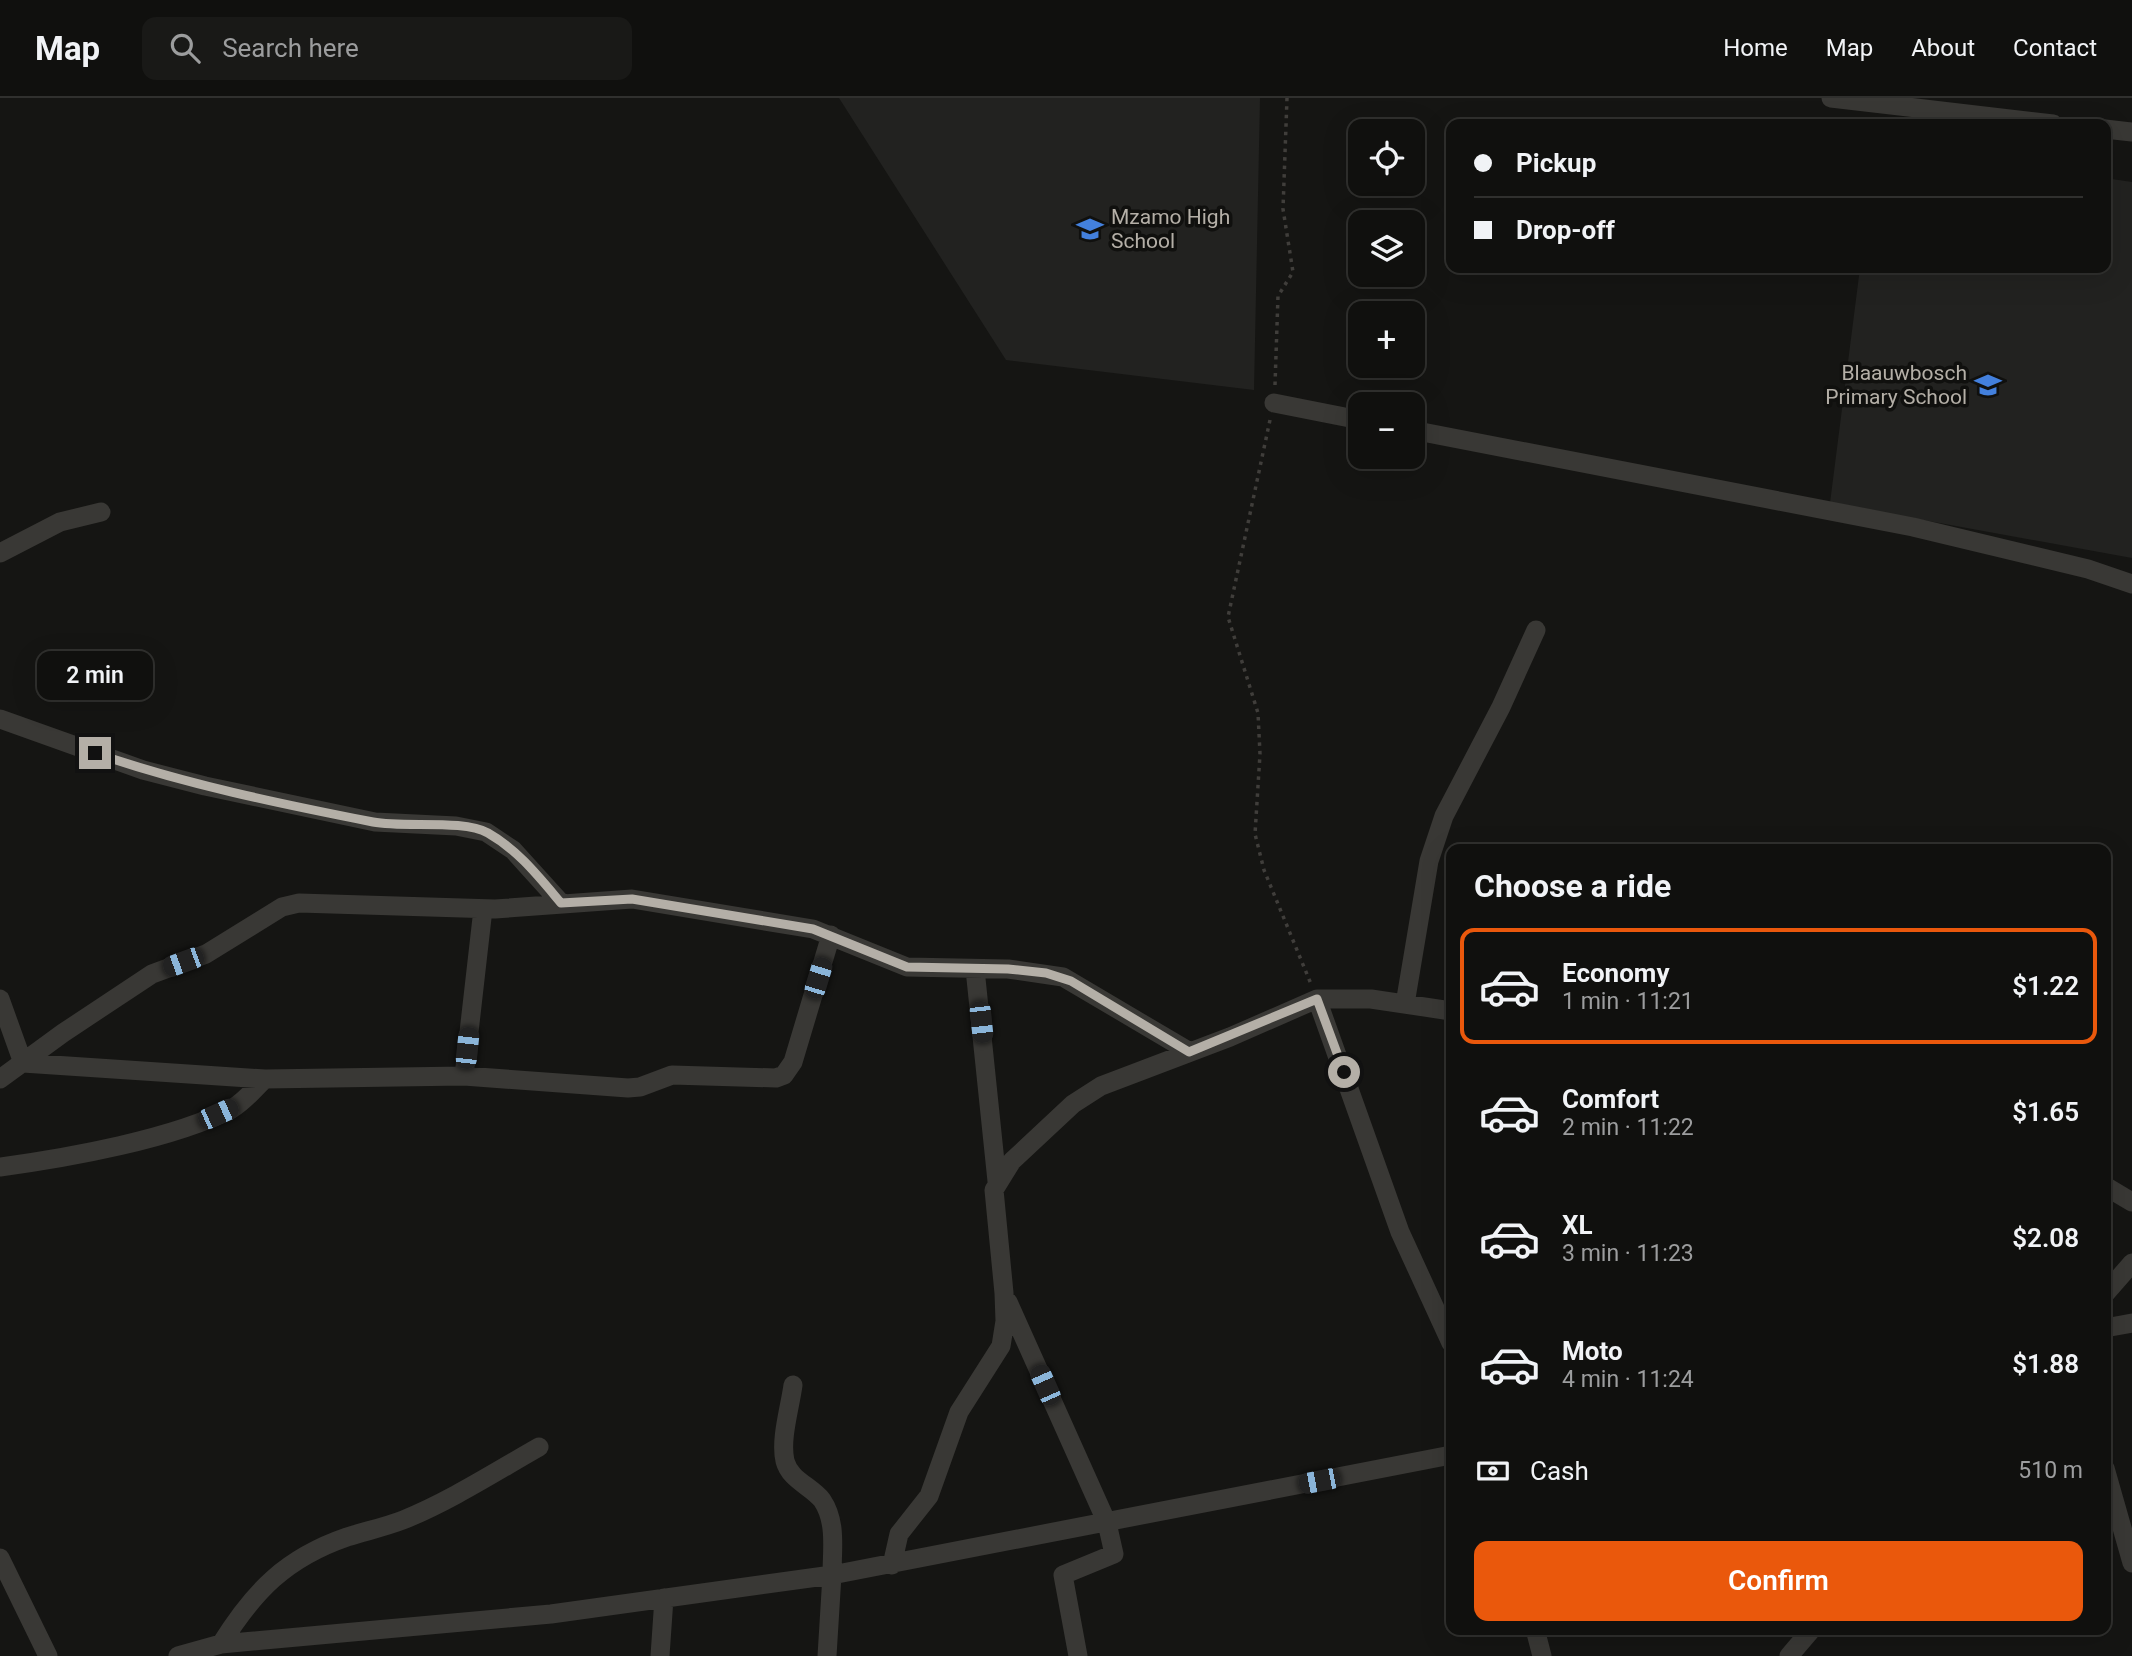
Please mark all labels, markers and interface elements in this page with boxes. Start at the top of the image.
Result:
search box [142,17,632,80]
text: Map [35,29,100,68]
icon: search [166,29,204,67]
text: Search here [222,33,359,63]
text: Home [1723,34,1788,62]
text: Map [1826,34,1873,62]
text: About [1911,34,1975,62]
text: Contact [2013,34,2097,62]
map controls [1348,119,1425,469]
button: locate [1348,119,1425,196]
text: Pickup [1516,148,1596,178]
place label: Mzamo High School [1111,205,1230,253]
button: layers [1348,210,1425,287]
school or university icon: Mzamo High School [1075,214,1105,244]
text: Drop-off [1516,215,1615,245]
button: + [1348,301,1425,378]
place label: Blaauwbosch Primary School [1825,361,1967,409]
school or university icon: Blaauwbosch Primary School [1973,370,2003,400]
button: − [1348,392,1425,469]
callout: 2 min [37,652,153,700]
text: 2 min [66,662,124,689]
route end [79,737,111,769]
text: Choose a ride [1474,867,1671,905]
car [160,945,207,979]
car [802,955,835,1001]
icon: car [1478,955,1541,1018]
text: Economy [1562,958,1669,988]
text: $1.22 [2012,971,2079,1001]
text: 1 min · 11:21 [1562,988,1694,1015]
car [969,1000,994,1044]
car [455,1026,480,1070]
route start [1328,1056,1360,1088]
icon: car [1478,1081,1541,1144]
text: Comfort [1562,1084,1659,1114]
car [195,1096,242,1132]
text: $1.65 [2012,1097,2079,1127]
text: 2 min · 11:22 [1562,1114,1694,1141]
icon: car [1478,1207,1541,1270]
text: XL [1562,1210,1593,1240]
text: $2.08 [2012,1223,2079,1253]
text: 3 min · 11:23 [1562,1240,1694,1267]
icon: car [1478,1333,1541,1396]
text: Moto [1562,1336,1623,1366]
text: $1.88 [2012,1349,2079,1379]
car [1027,1362,1064,1408]
text: 4 min · 11:24 [1562,1366,1694,1393]
icon: cash [1474,1452,1512,1490]
text: Cash [1530,1456,1589,1486]
text: 510 m [2018,1457,2083,1484]
car [1297,1467,1342,1495]
button: Confirm [1474,1541,2083,1621]

